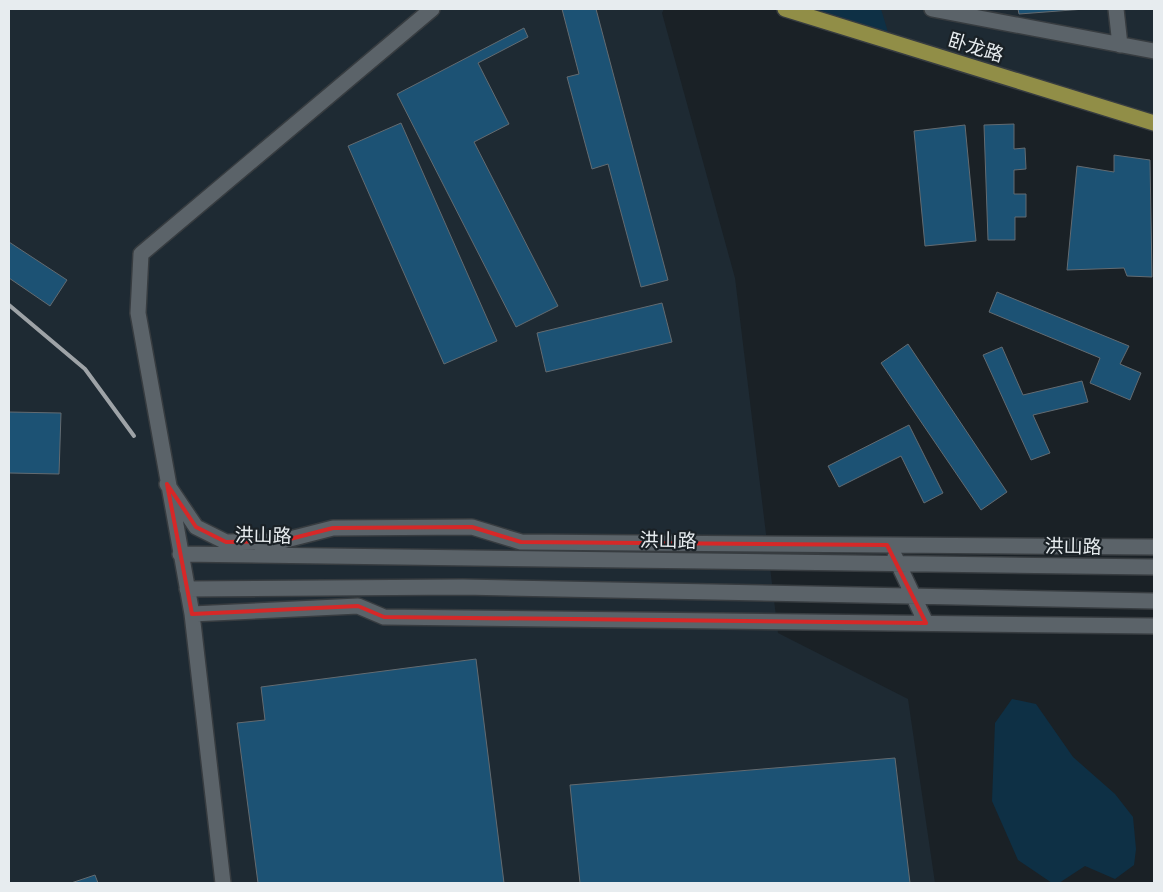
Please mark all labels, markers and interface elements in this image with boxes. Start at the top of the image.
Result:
street label: 卧龙路 [944,26,1007,71]
street label: 洪山路 [234,522,292,551]
street label: 洪山路 [639,527,697,556]
street label: 洪山路 [1044,533,1102,562]

